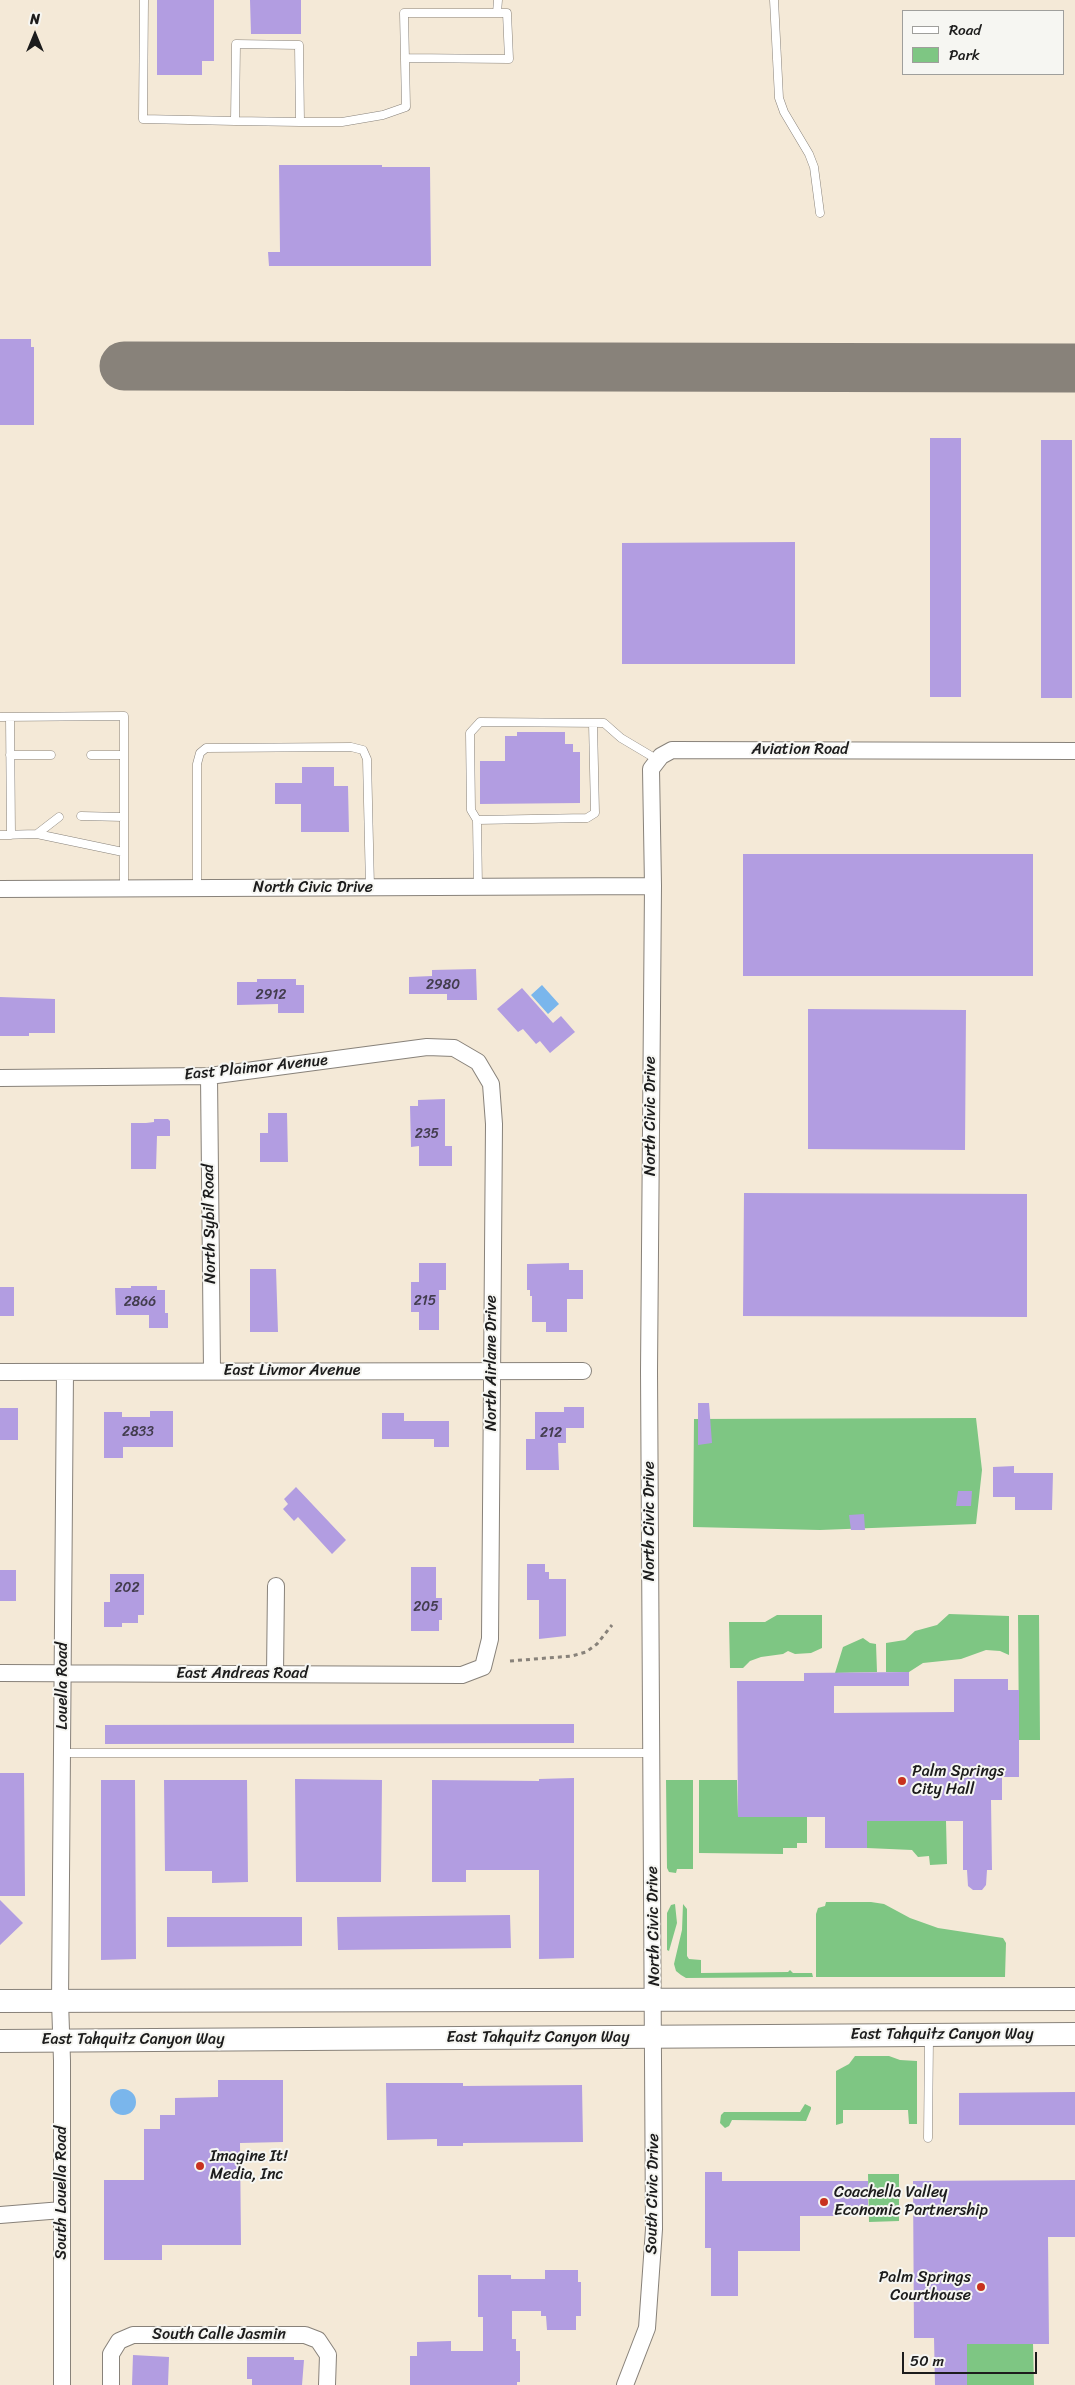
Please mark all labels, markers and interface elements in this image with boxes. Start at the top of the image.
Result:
text: N [30,7,40,32]
north arrow [10,10,60,60]
legend [902,10,1065,75]
text: Road [949,17,981,43]
text: Park [949,42,980,68]
street label: Aviation Road [751,740,849,760]
street label: North Civic Drive [253,878,373,898]
house number: 2980 [426,977,460,993]
house number: 2912 [256,987,286,1003]
street label: East Plaimor Avenue [183,1051,329,1085]
street label: North Civic Drive [641,1056,661,1176]
house number: 235 [415,1126,439,1142]
street label: North Sybil Road [199,1164,221,1284]
house number: 215 [414,1293,436,1309]
house number: 2866 [124,1294,156,1310]
street label: North Airlane Drive [482,1295,502,1431]
street label: East Livmor Avenue [224,1361,360,1381]
house number: 2833 [122,1424,154,1440]
house number: 212 [540,1425,562,1441]
street label: North Civic Drive [640,1461,660,1581]
house number: 202 [114,1580,140,1596]
house number: 205 [413,1599,439,1615]
street label: Louella Road [53,1642,73,1730]
street label: East Andreas Road [176,1664,308,1684]
place label: Palm Springs City Hall [912,1762,1004,1800]
marker: Palm Springs City Hall [896,1775,908,1787]
street label: North Civic Drive [643,1866,665,1986]
street label: East Tahquitz Canyon Way [851,2025,1033,2045]
street label: East Tahquitz Canyon Way [447,2028,629,2048]
street label: East Tahquitz Canyon Way [42,2030,224,2050]
street label: South Louella Road [52,2126,72,2260]
street label: South Civic Drive [642,2133,664,2255]
place label: Imagine It! Media, Inc [210,2147,287,2185]
marker: Imagine It! Media, Inc [194,2160,206,2172]
place label: Coachella Valley Economic Partnership [834,2183,988,2221]
marker: Coachella Valley Economic Partnership [818,2196,830,2208]
place label: Palm Springs Courthouse [879,2268,971,2306]
marker: Palm Springs Courthouse [975,2281,987,2293]
street label: South Calle Jasmin [152,2325,286,2345]
scale bar [905,2342,1040,2374]
text: 50 m [910,2348,944,2374]

